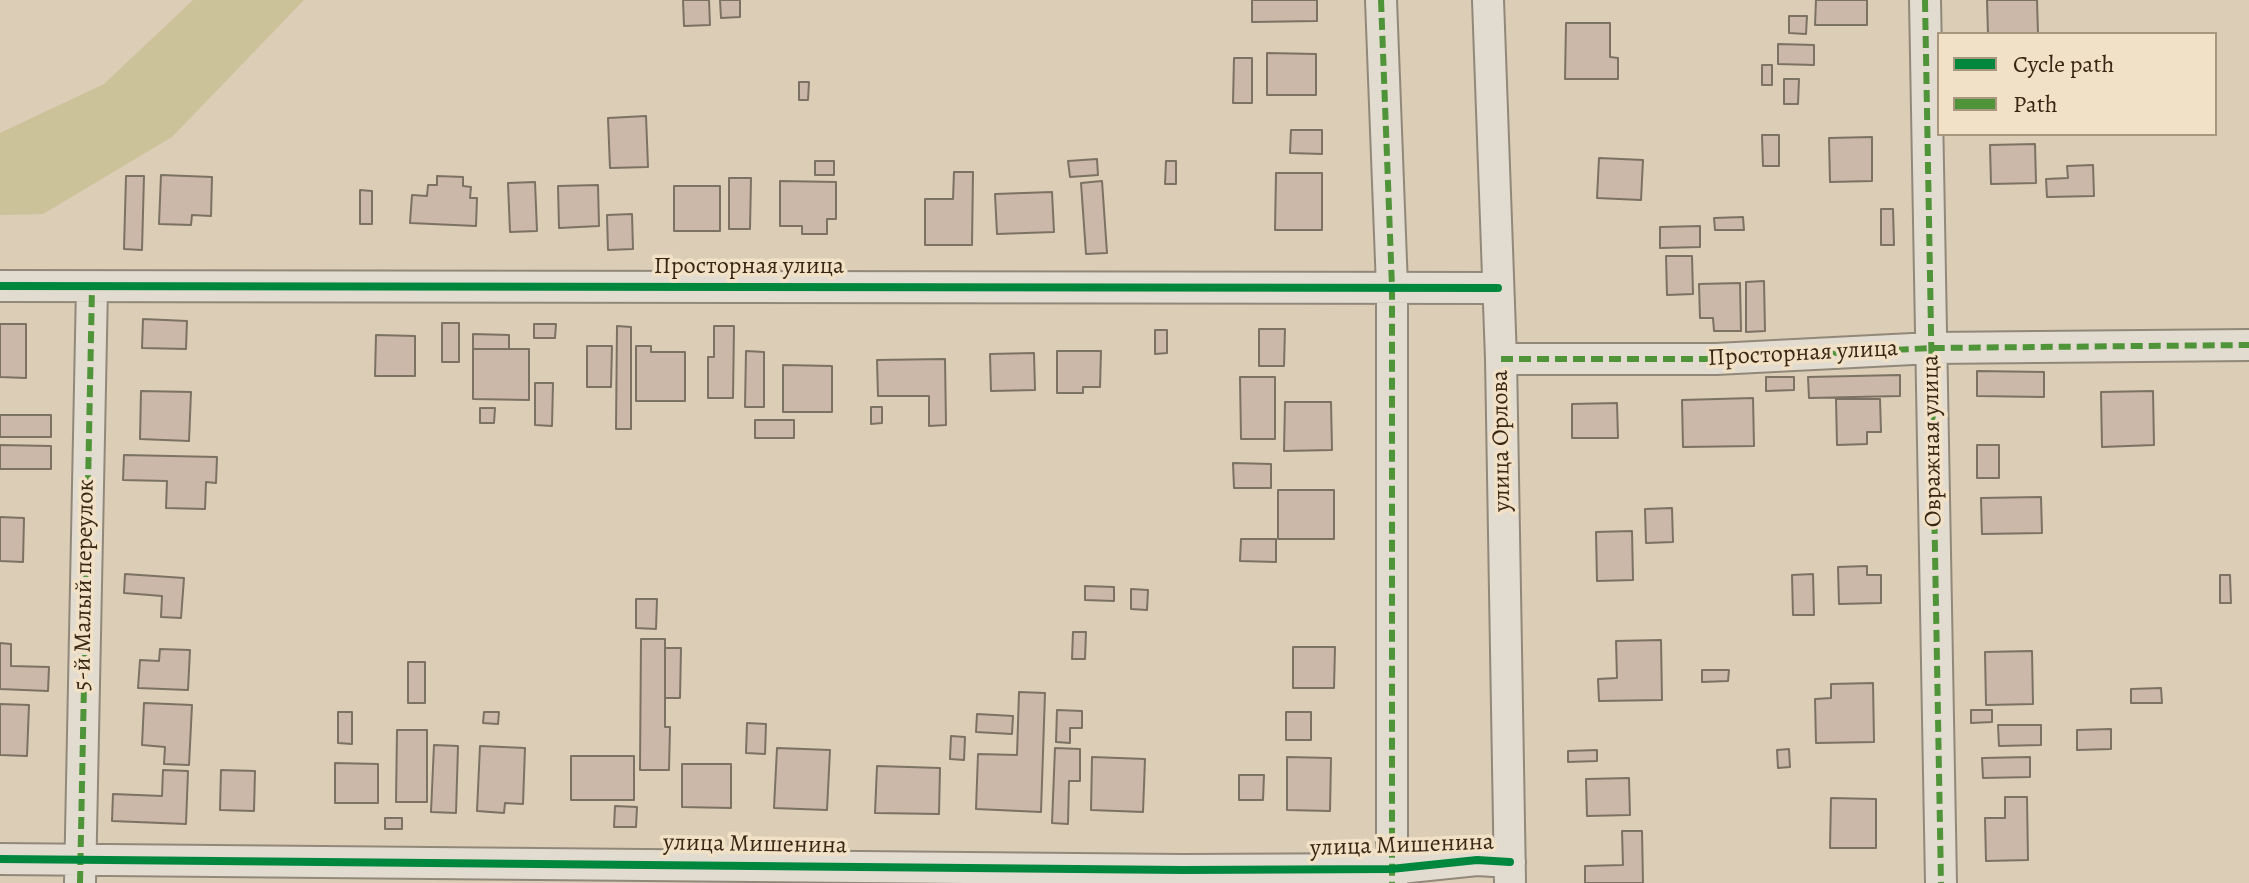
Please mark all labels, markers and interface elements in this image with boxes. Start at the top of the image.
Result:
legend [1937,32,2217,136]
text: Cycle path [2013,48,2114,80]
text: Path [2013,88,2058,120]
street label: Просторная улица [654,253,844,281]
street label: Просторная улица [1707,335,1899,373]
street label: Овражная улица [1917,355,1949,527]
street label: улица Орлова [1486,370,1518,512]
street label: 5-й Малый переулок [69,479,101,691]
street label: улица Мишенина [1310,828,1494,864]
street label: улица Мишенина [663,829,847,861]

